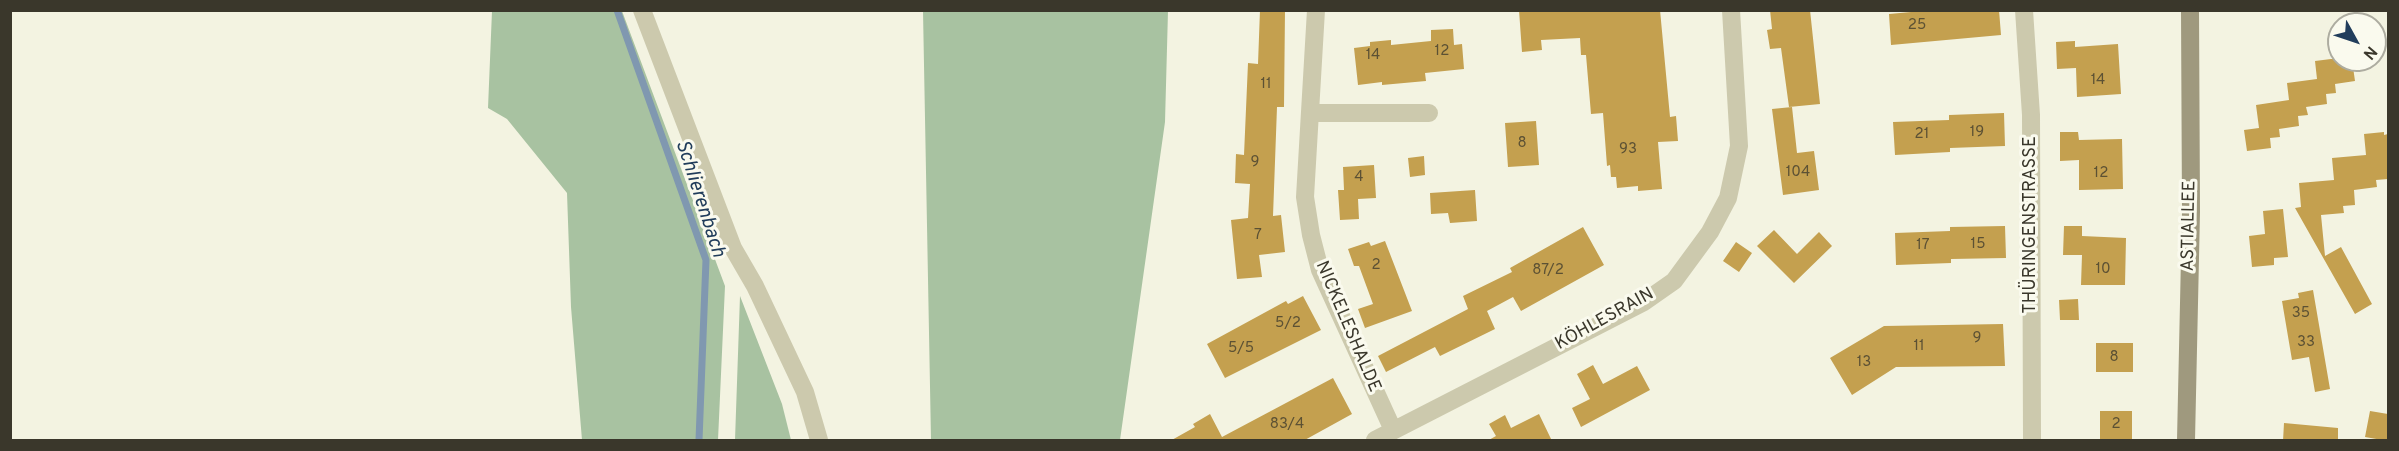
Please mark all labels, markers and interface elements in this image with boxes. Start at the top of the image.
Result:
north arrow [2327,12,2387,72]
house number: 25 [1908,17,1926,35]
text: N [2358,41,2381,63]
house number: 12 [1435,43,1449,61]
house number: 14 [1366,47,1380,65]
house number: 14 [2091,72,2105,90]
house number: 11 [1260,76,1272,94]
house number: 19 [1970,124,1984,142]
house number: 21 [1915,126,1929,144]
house number: 8 [1517,135,1527,153]
street label: THÜRINGENSTRASSE [2020,136,2042,314]
water label: Schlierenbach [669,137,729,261]
house number: 93 [1619,141,1637,159]
house number: 9 [1251,154,1259,172]
house number: 104 [1786,164,1810,182]
house number: 12 [2094,165,2108,183]
house number: 4 [1354,169,1364,187]
street label: ASTIALLEE [2178,180,2202,272]
house number: 7 [1254,227,1262,245]
house number: 15 [1971,236,1985,254]
house number: 17 [1916,237,1930,255]
house number: 2 [1371,257,1381,275]
street label: NICKELESHALDE [1310,258,1384,396]
house number: 10 [2095,261,2111,279]
house number: 87/2 [1532,262,1564,280]
street label: KÖHLESRAIN [1552,284,1658,356]
house number: 35 [2292,305,2310,323]
house number: 5/2 [1275,315,1301,333]
house number: 9 [1973,330,1981,348]
house number: 33 [2297,334,2315,352]
house number: 11 [1913,338,1925,356]
house number: 5/5 [1228,340,1254,358]
house number: 8 [2109,349,2119,367]
house number: 13 [1857,354,1871,372]
house number: 83/4 [1270,416,1304,434]
house number: 2 [2111,416,2121,434]

